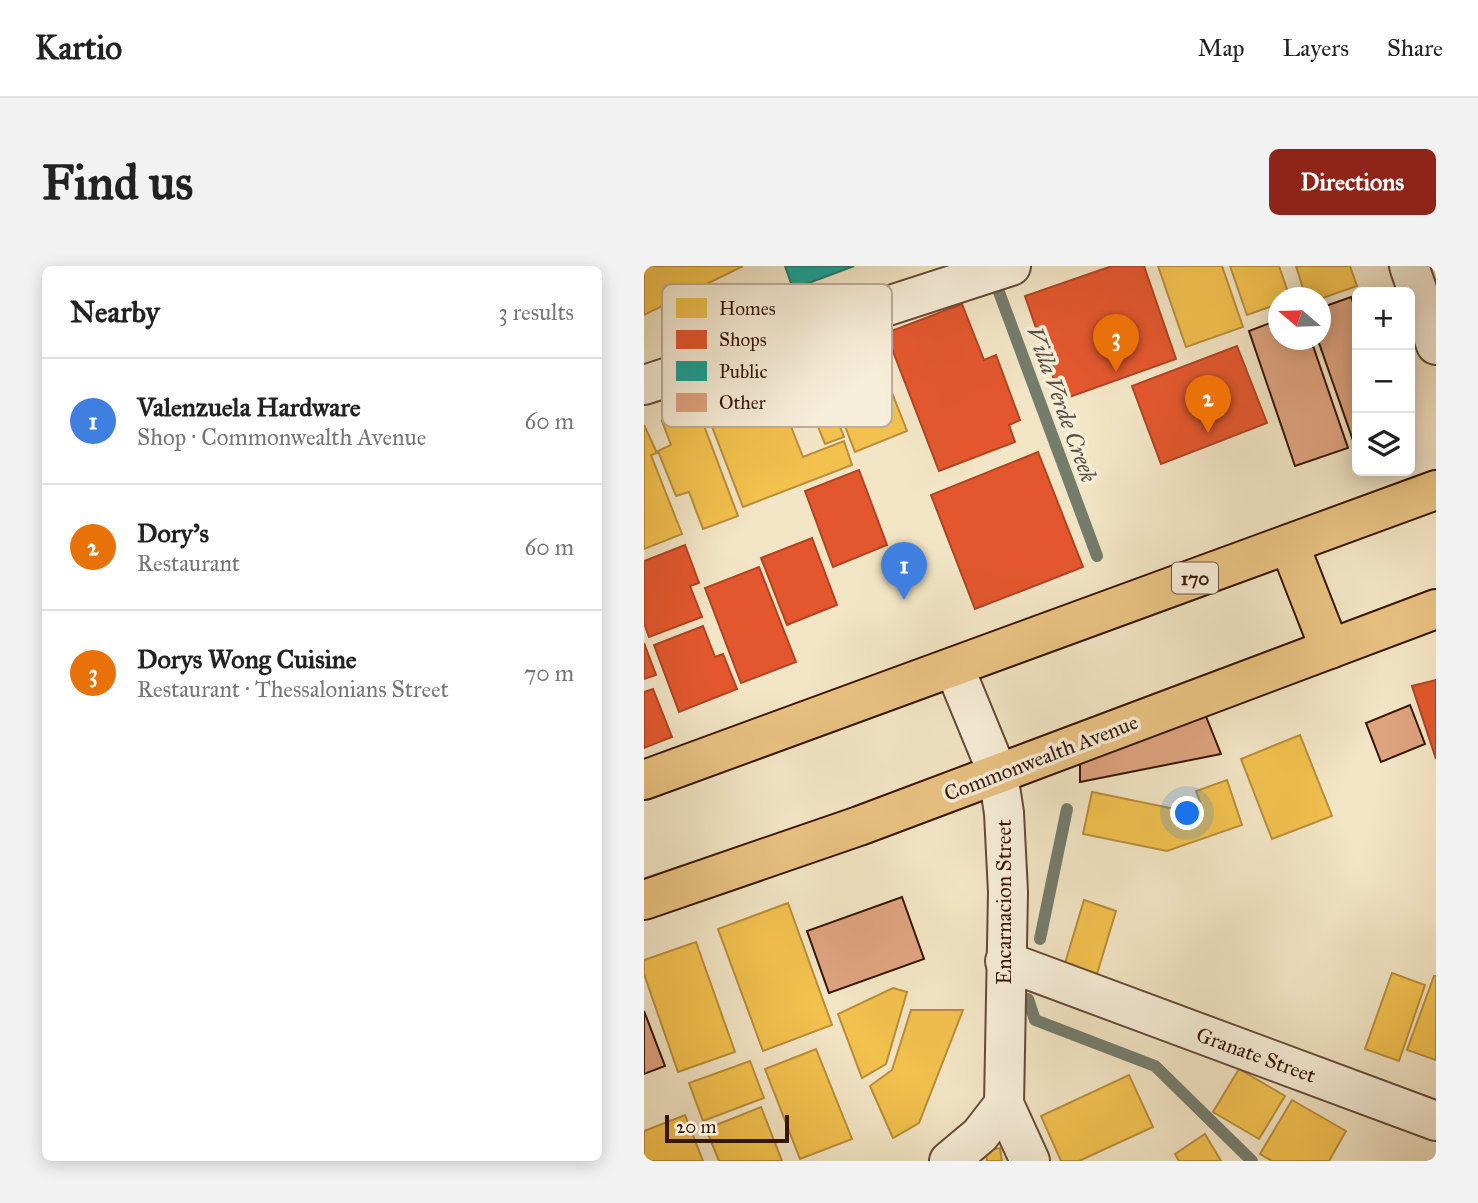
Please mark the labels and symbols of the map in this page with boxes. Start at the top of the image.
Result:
legend [662,284,892,427]
north arrow [1268,287,1331,350]
text: Homes [719,297,776,320]
pin: 3 [1093,314,1139,372]
water label: Villa Verde Creek [1021,322,1103,486]
text: Shops [719,328,767,351]
text: Public [719,360,767,383]
pin: 2 [1185,375,1231,433]
text: Other [719,391,767,414]
pin: 1 [881,542,927,600]
road number: 170 [1172,562,1218,594]
street label: Commonwealth Avenue [940,709,1142,807]
your location [1170,796,1204,830]
street label: Encarnacion Street [991,819,1017,985]
street label: Granate Street [1193,1021,1320,1089]
scale bar [665,1112,789,1144]

